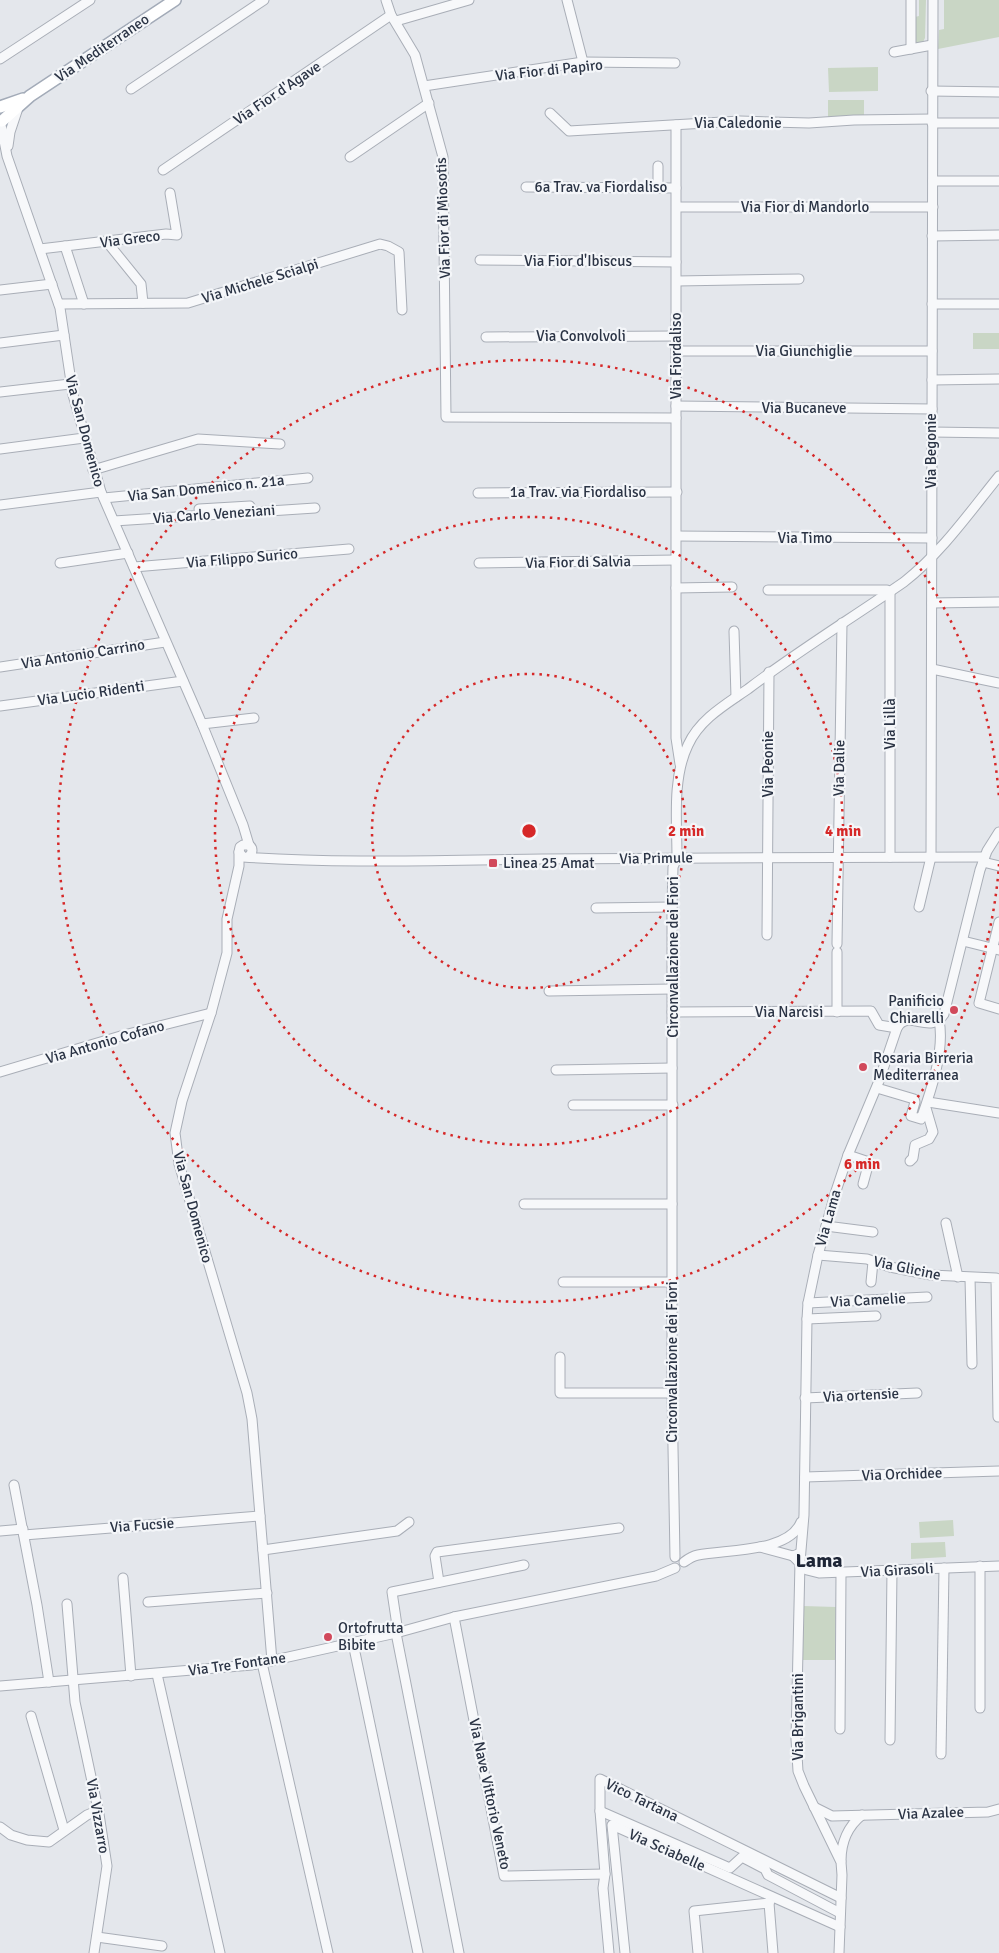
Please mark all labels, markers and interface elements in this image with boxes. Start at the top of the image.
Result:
street label: Via Mediterraneo [51,10,153,86]
street label: Via Fior di Papiro [494,55,604,85]
street label: Via Fior d'Agave [230,57,324,129]
street label: Via Caledonie [694,114,782,132]
street label: Via Fior di Miosotis [432,157,454,279]
street label: 6a Trav. va Fiordaliso [535,178,668,196]
street label: Via Fior di Mandorlo [741,198,869,216]
street label: Via Greco [99,226,161,252]
street label: Via Fior d'Ibiscus [524,252,632,270]
street label: Via Michele Scialpi [199,255,321,307]
street label: Via Fiordaliso [667,312,685,399]
street label: Via Convolvoli [536,327,626,345]
street label: Via Giunchiglie [756,342,852,360]
street label: Via San Domenico [61,373,109,489]
street label: Via Bucaneve [761,399,847,417]
street label: Via Begonie [922,413,940,489]
street label: Via San Domenico n. 21a [127,471,285,505]
street label: 1a Trav. via Fiordaliso [510,483,647,501]
street label: Via Carlo Veneziani [152,501,276,527]
street label: Via Timo [778,529,833,547]
street label: Via Filippo Surico [185,544,299,572]
street label: Via Fior di Salvia [525,552,631,572]
street label: Via Antonio Carrino [20,635,146,673]
street label: Via Lucio Ridenti [36,677,146,709]
street label: Via Lillà [881,698,899,750]
street label: Via Peonie [759,731,777,797]
street label: Via Dalie [830,740,848,796]
centre of rings [520,822,538,840]
text: 2 min [668,822,704,840]
text: 4 min [825,822,861,840]
street label: Via Primule [619,848,693,868]
place label: Linea 25 Amat [503,854,595,872]
marker: Linea 25 Amat [487,857,499,869]
street label: Circonvallazione dei Fiori [664,876,682,1038]
place label: Panificio Chiarelli [888,992,944,1027]
street label: Via Narcisi [755,1003,823,1021]
marker: Panificio Chiarelli [948,1004,960,1016]
street label: Via Antonio Cofano [44,1016,167,1068]
place label: Rosaria Birreria Mediterranea [873,1049,973,1084]
marker: Rosaria Birreria Mediterranea [857,1061,869,1073]
street label: Via San Domenico [169,1149,217,1265]
text: 6 min [844,1155,880,1173]
street label: Via Lama [811,1187,845,1249]
street label: Via Glicine [872,1252,942,1284]
street label: Circonvallazione dei Fiori [663,1281,681,1443]
street label: Via Camelie [830,1289,906,1311]
street label: Via ortensie [822,1384,900,1406]
street label: Via Orchidee [861,1464,943,1484]
street label: Via Fucsie [109,1514,175,1536]
district label: Lama [795,1548,843,1573]
street label: Via Girasoli [860,1559,934,1581]
place label: Ortofrutta Bibite [338,1619,404,1654]
marker: Ortofrutta Bibite [322,1631,334,1643]
street label: Via Tre Fontane [187,1648,287,1680]
street label: Via Brigantini [789,1673,807,1761]
street label: Via Nave Vittorio Veneto [465,1717,515,1872]
street label: Vico Tartana [602,1775,682,1825]
street label: Via Vizzarro [83,1777,113,1855]
street label: Via Azalee [898,1803,964,1823]
street label: Via Sciabelle [626,1825,708,1875]

